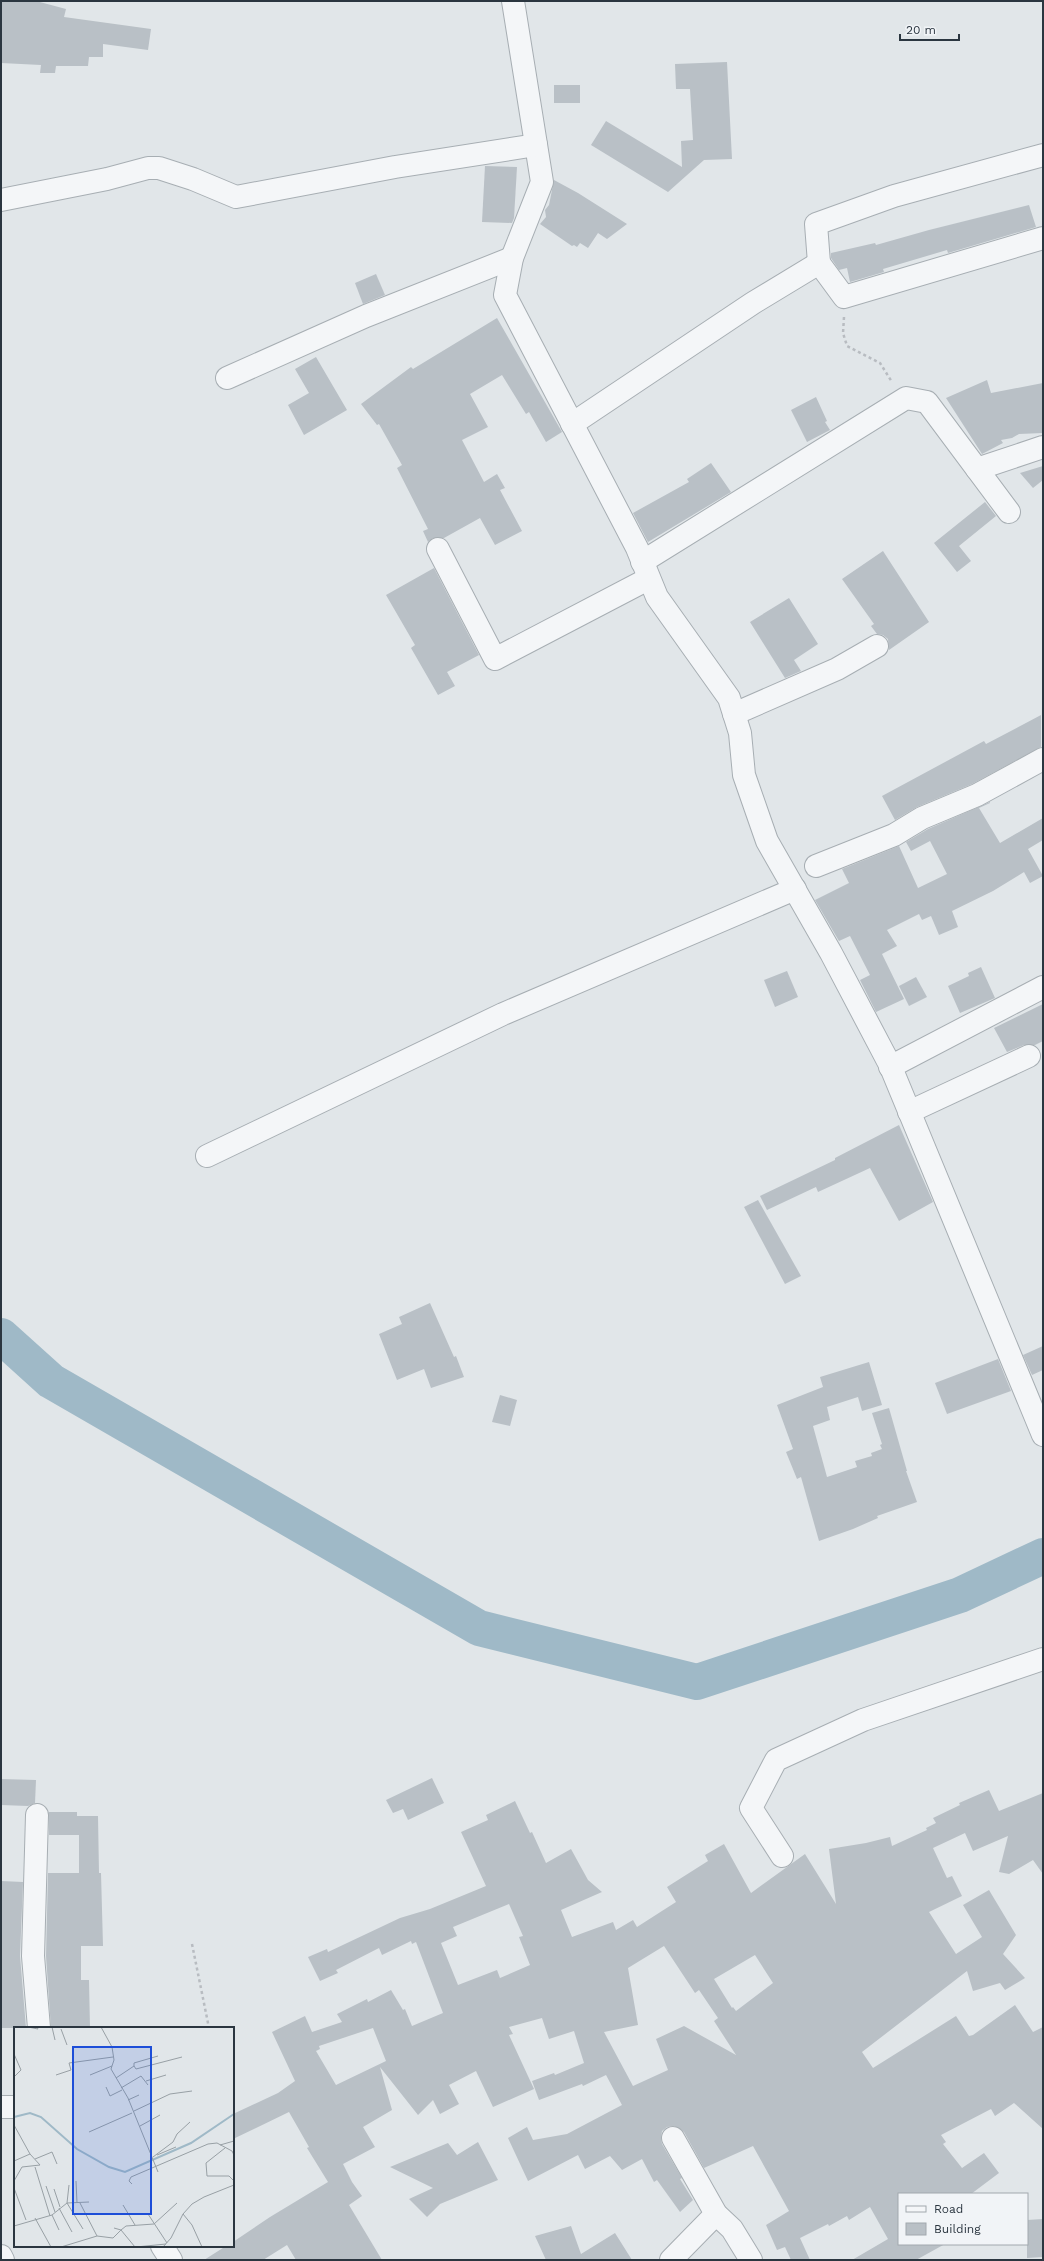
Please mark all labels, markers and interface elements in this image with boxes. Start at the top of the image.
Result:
scale bar [900,16,959,42]
text: 20 m [906,23,936,37]
inset map [14,2027,234,2247]
legend [898,2193,1028,2245]
text: Road [934,2202,963,2216]
text: Building [934,2222,981,2236]

